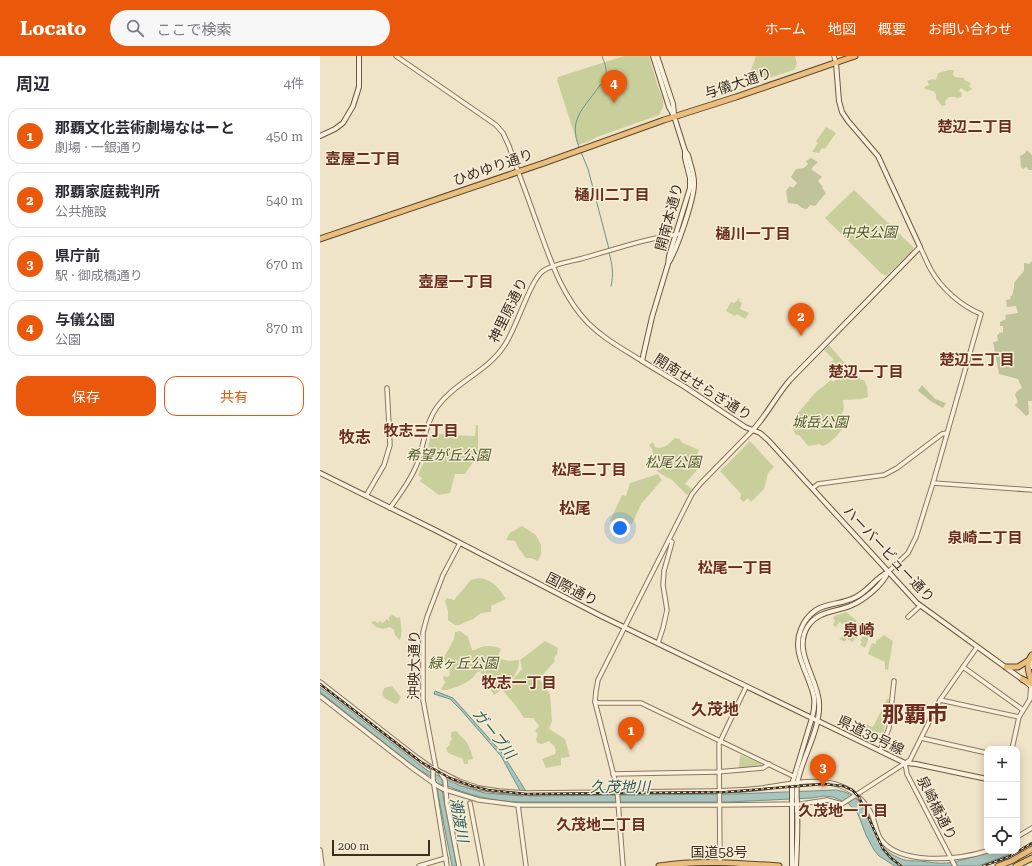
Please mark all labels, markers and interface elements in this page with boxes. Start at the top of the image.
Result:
search box [110,10,390,46]
text: Locato [20,17,86,40]
icon: search [124,17,146,39]
text: ここで検索 [156,21,231,39]
text: ホーム [764,21,806,37]
text: 地図 [828,21,856,37]
text: 概要 [878,21,906,37]
text: お問い合わせ [928,21,1012,37]
street label: 与儀大通り [702,65,774,101]
pin: 4 [601,70,627,103]
text: 周辺 [16,74,50,94]
text: 4件 [284,76,304,91]
district label: 楚辺二丁目 [937,118,1013,136]
text: 那覇文化芸術劇場なはーと [55,119,235,137]
text: 1 [26,129,34,144]
text: 450 m [266,129,303,144]
text: 劇場 · 一銀通り [55,140,143,155]
street label: ひめゆり通り [451,146,535,188]
district label: 壺屋二丁目 [325,150,401,168]
street label: 開南本通り [652,181,686,253]
text: 那覇家庭裁判所 [55,183,160,201]
district label: 樋川二丁目 [574,186,650,204]
text: 2 [26,193,34,208]
text: 540 m [266,193,303,208]
text: 公共施設 [55,204,107,219]
park label: 中央公園 [841,224,899,240]
district label: 樋川一丁目 [715,225,791,243]
text: 県庁前 [55,247,100,265]
text: 3 [26,257,34,272]
text: 670 m [266,257,303,272]
text: 駅 · 御成橋通り [55,268,143,283]
district label: 壺屋一丁目 [418,273,494,291]
street label: 神里原通り [485,275,531,345]
pin: 2 [788,303,814,336]
text: 与儀公園 [55,311,115,329]
text: 4 [26,321,34,336]
text: 870 m [266,321,303,336]
text: 公園 [55,332,81,347]
street label: 開南せせらぎ通り [651,351,755,423]
district label: 楚辺三丁目 [939,351,1015,369]
district label: 楚辺一丁目 [828,363,904,381]
button: 保存 [16,376,156,416]
button: 共有 [164,376,304,416]
park label: 城岳公園 [792,414,850,430]
district label: 牧志三丁目 [383,422,459,440]
district label: 牧志 [339,428,371,447]
park label: 希望が丘公園 [406,447,492,463]
park label: 松尾公園 [645,454,703,470]
district label: 松尾二丁目 [551,461,627,479]
district label: 松尾 [559,499,591,518]
street label: ハーバービュー通り [840,503,938,605]
your location [610,518,630,538]
district label: 泉崎二丁目 [947,529,1023,547]
district label: 松尾一丁目 [697,559,773,577]
street label: 国際通り [543,569,601,609]
district label: 泉崎 [843,621,875,640]
street label: 沖映大通り [405,630,423,700]
park label: 緑ヶ丘公園 [428,655,500,671]
district label: 牧志一丁目 [481,674,557,692]
district label: 久茂地 [691,700,739,719]
district label: 那覇市 [882,702,948,727]
water label: ガーブ川 [469,705,521,764]
street label: 県道39号線 [835,712,907,758]
pin: 1 [618,717,644,750]
map controls [984,746,1020,854]
button: + [984,746,1020,782]
pin: 3 [810,754,836,787]
street label: 泉崎橋通り [914,773,960,843]
water label: 久茂地川 [590,778,652,796]
button: − [984,782,1020,818]
water label: 潮渡川 [446,796,472,846]
district label: 久茂地一丁目 [798,802,888,820]
district label: 久茂地二丁目 [556,816,646,834]
button: locate [984,818,1020,854]
scale bar [332,838,430,857]
text: 200 m [338,840,369,853]
street label: 国道58号 [690,844,748,860]

